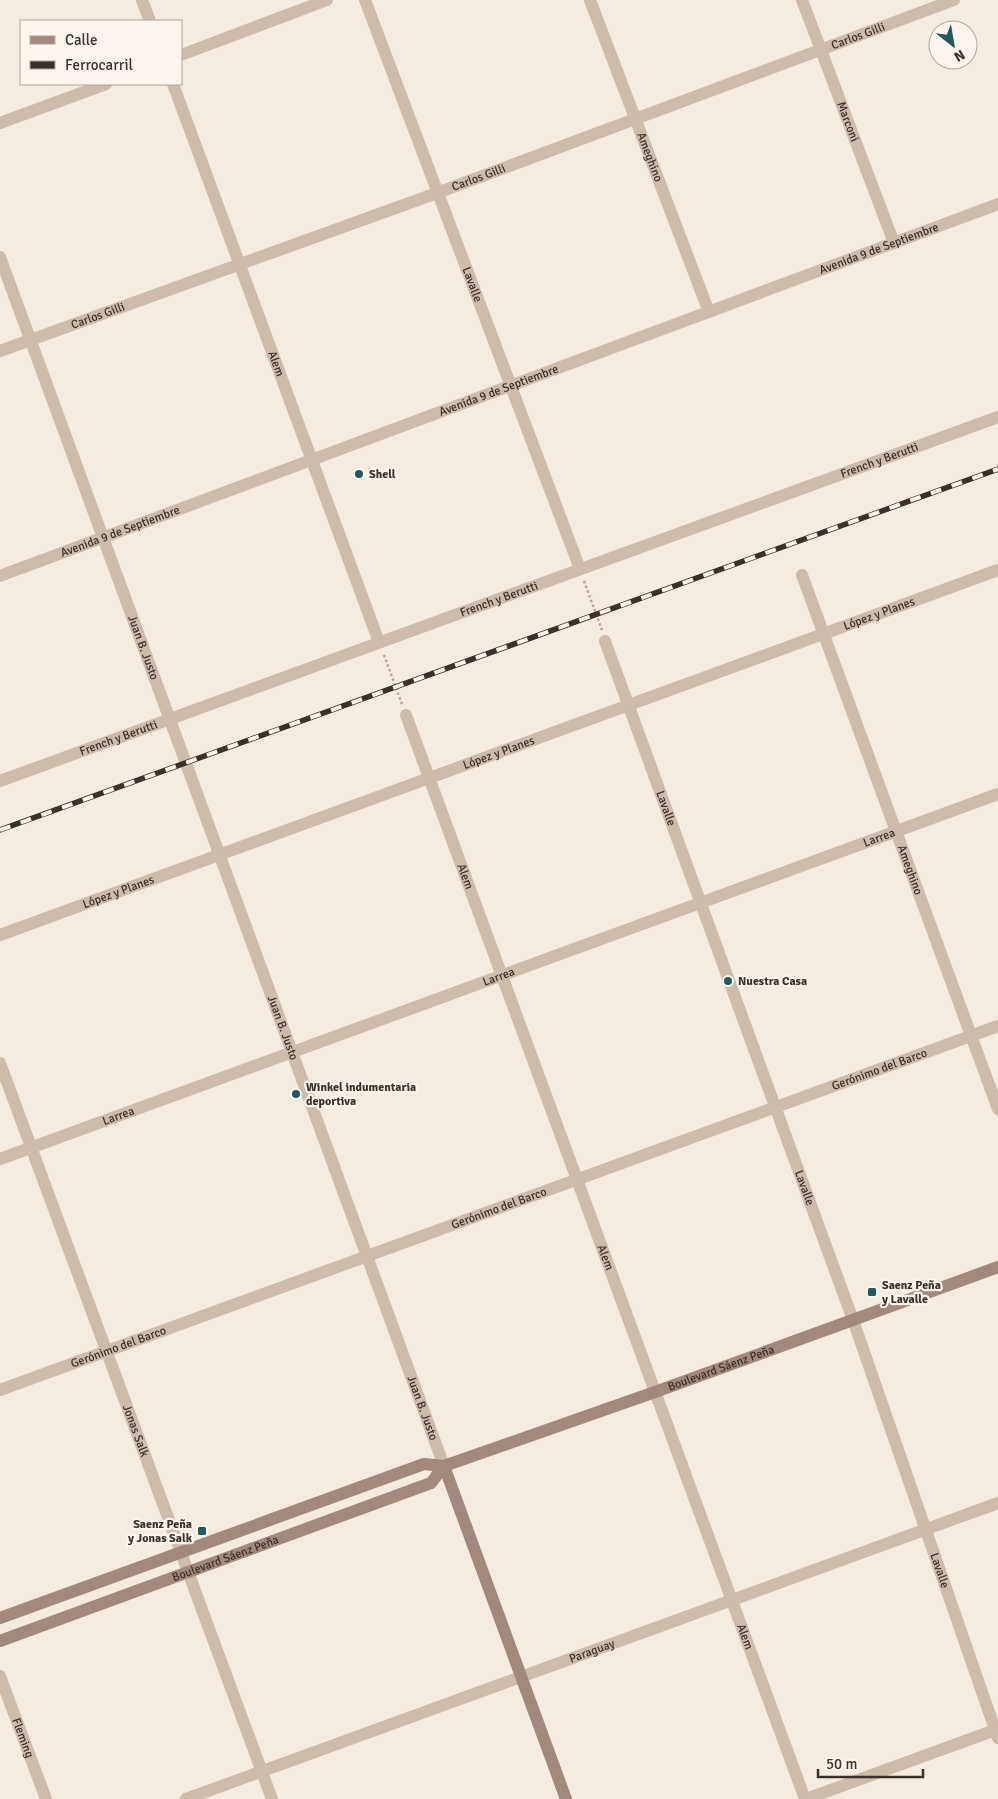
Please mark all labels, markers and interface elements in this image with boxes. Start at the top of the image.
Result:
street label: Carlos Gilli [829,19,887,53]
legend [20,20,182,85]
north arrow [928,20,978,70]
text: Calle [65,31,98,49]
text: N [951,46,968,66]
text: Ferrocarril [65,56,133,74]
street label: Marconi [833,100,862,144]
street label: Ameghino [633,130,666,184]
street label: Carlos Gilli [450,161,508,195]
street label: Avenida 9 de Septiembre [817,220,941,278]
street label: Lavalle [459,265,485,304]
street label: Carlos Gilli [69,299,127,333]
street label: Alem [264,349,287,379]
street label: Avenida 9 de Septiembre [437,362,560,420]
street label: French y Berutti [838,440,921,482]
place label: Shell [369,467,396,482]
marker: Shell [353,468,365,480]
street label: Avenida 9 de Septiembre [58,503,182,561]
street label: French y Berutti [458,578,540,621]
street label: López y Planes [841,594,917,634]
street label: Juan B. Justo [124,613,162,682]
street label: French y Berutti [77,717,160,759]
street label: López y Planes [461,733,537,773]
street label: Lavalle [652,789,679,828]
street label: Larrea [861,825,897,851]
street label: Ameghino [894,843,926,897]
street label: Alem [453,862,477,891]
street label: López y Planes [81,872,156,912]
street label: Larrea [481,964,517,990]
place label: Nuestra Casa [738,974,807,989]
marker: Nuestra Casa [722,975,734,987]
street label: Juan B. Justo [264,993,301,1062]
street label: Gerónimo del Barco [830,1045,929,1094]
place label: Winkel indumentaria deportiva [306,1080,416,1109]
marker: Winkel indumentaria deportiva [290,1088,302,1100]
street label: Larrea [100,1103,137,1129]
street label: Lavalle [791,1168,817,1208]
street label: Gerónimo del Barco [449,1184,549,1233]
street label: Alem [594,1243,617,1272]
place label: Saenz Peña y Lavalle [881,1278,941,1307]
marker: Saenz Peña y Lavalle [866,1286,878,1298]
street label: Gerónimo del Barco [69,1323,168,1372]
street label: Boulevard Sáenz Peña [666,1342,777,1395]
street label: Juan B. Justo [403,1374,441,1442]
street label: Jonas Salk [119,1403,152,1459]
place label: Saenz Peña y Jonas Salk [127,1517,193,1546]
marker: Saenz Peña y Jonas Salk [196,1525,208,1537]
street label: Boulevard Sáenz Peña [170,1532,281,1585]
street label: Lavalle [926,1551,952,1590]
street label: Alem [733,1622,756,1652]
street label: Paraguay [567,1636,617,1667]
street label: Fleming [8,1716,37,1760]
scale bar [818,1746,923,1778]
text: 50 m [826,1755,857,1773]

